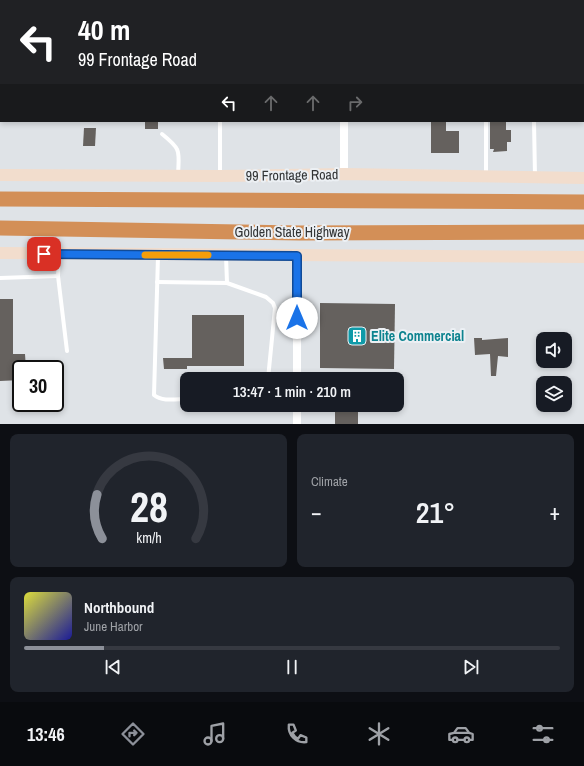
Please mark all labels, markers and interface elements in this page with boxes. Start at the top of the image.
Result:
text: 40 m [78,11,130,49]
icon: left [12,16,64,68]
text: 99 Frontage Road [78,47,197,72]
icon: left [218,92,240,114]
icon: ahead [260,92,282,114]
icon: ahead [302,92,324,114]
icon: right [344,92,366,114]
street label: 99 Frontage Road [246,165,338,185]
street label: Golden State Highway [235,223,350,241]
pin [27,237,61,271]
icon: arrive [33,243,55,265]
position arrow [276,297,318,339]
building icon: Elite Commercial [346,325,368,347]
place label: Elite Commercial [371,327,464,345]
map controls [536,332,572,412]
button: sound [536,332,572,368]
speed limit sign: 30 [12,360,64,412]
button: layers [536,376,572,412]
text: 13:47 · 1 min · 210 m [233,381,351,402]
text: Climate [311,473,348,490]
text: 28 [130,478,167,534]
text: 21° [416,492,455,532]
text: − [311,497,322,527]
text: + [549,497,560,527]
text: km/h [136,527,161,546]
text: Northbound [84,597,154,618]
text: June Harbor [84,618,143,635]
icon: previous [102,656,124,678]
icon: pause [281,656,303,678]
icon: next [460,656,482,678]
icon: directions [119,720,147,748]
icon: music [201,720,229,748]
icon: phone [283,720,311,748]
icon: climate [365,720,393,748]
icon: car [447,720,475,748]
icon: filters [529,720,557,748]
text: 13:46 [27,722,65,747]

